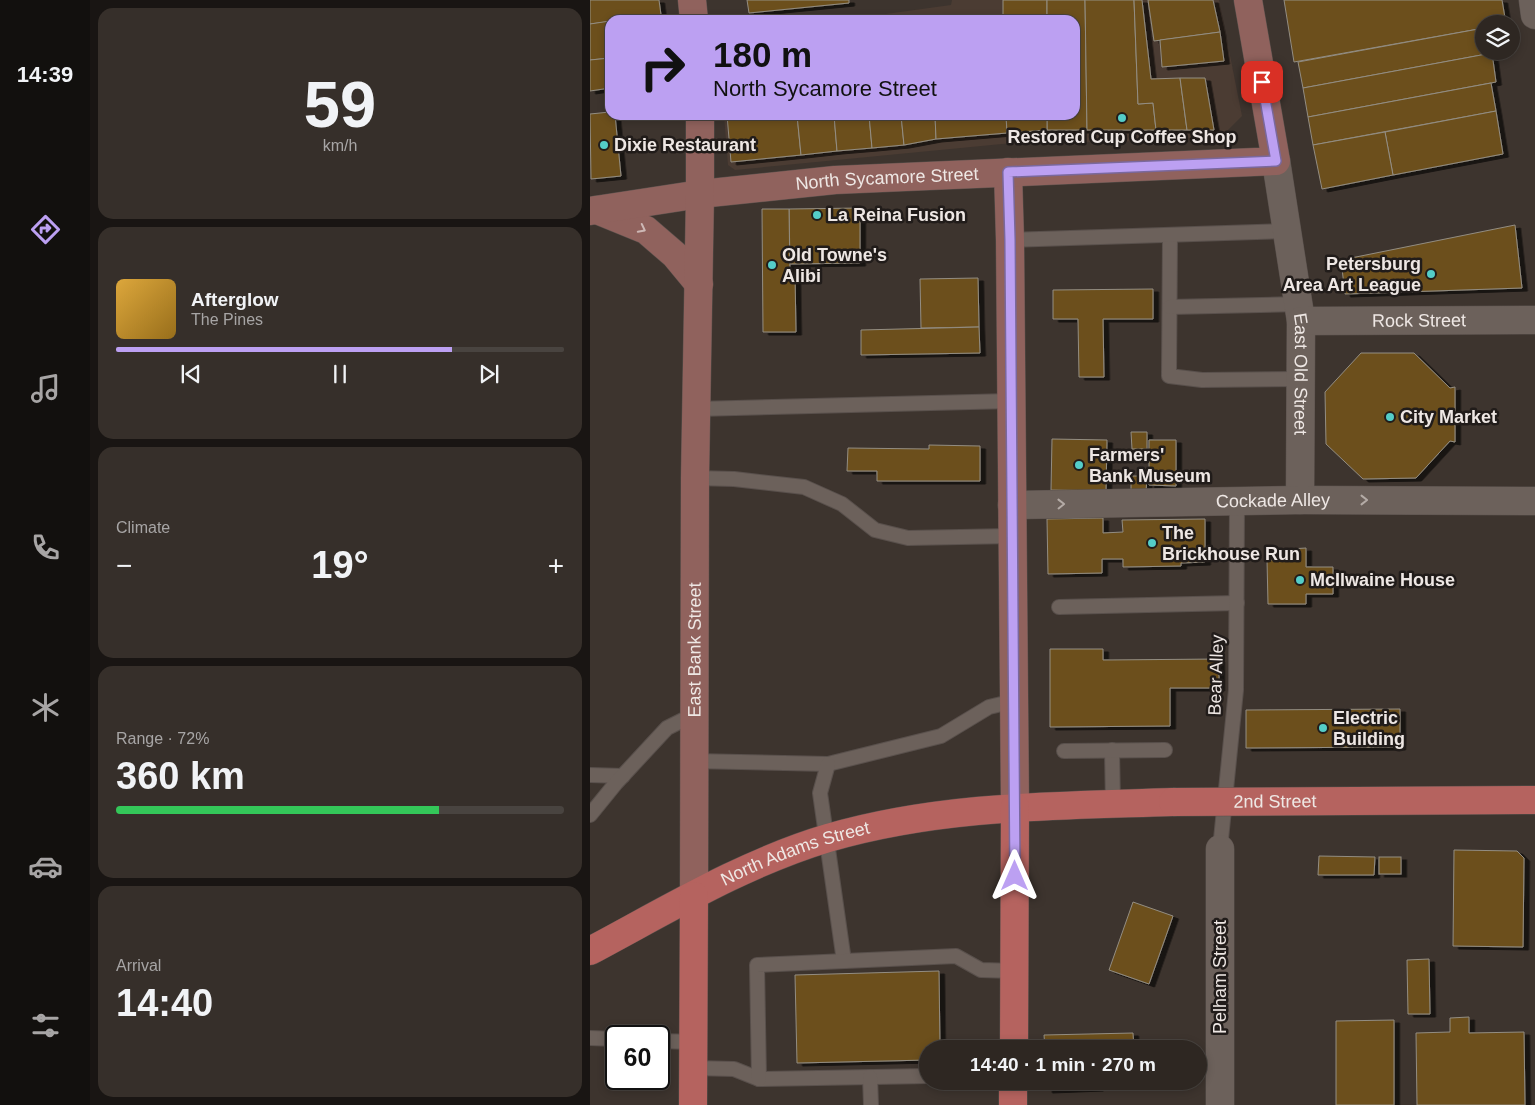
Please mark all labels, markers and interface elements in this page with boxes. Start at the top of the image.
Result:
map controls [1475,15,1520,60]
button: layers [1475,15,1520,60]
icon: right [630,35,695,100]
text: 180 m [713,35,812,74]
pin [1241,61,1283,103]
text: 14:39 [17,62,73,87]
text: 59 [304,68,376,141]
icon: arrive [1248,68,1276,96]
text: North Sycamore Street [713,76,937,101]
marker: Restored Cup Coffee Shop [1116,112,1128,124]
place label: Restored Cup Coffee Shop [1007,127,1237,147]
place label: Dixie Restaurant [614,135,756,155]
text: km/h [323,137,357,154]
marker: Dixie Restaurant [598,139,610,151]
street label: North Sycamore Street [795,164,979,194]
place label: La Reina Fusion [827,205,966,225]
marker: La Reina Fusion [811,209,823,221]
icon: directions [28,212,63,247]
one-way arrow [636,223,645,233]
place label: Old Towne's Alibi [782,245,887,286]
place label: Petersburg Area Art League [1283,254,1421,295]
marker: Old Towne's Alibi [766,259,778,271]
marker: Petersburg Area Art League [1425,268,1437,280]
text: Afterglow [191,289,279,310]
street label: Rock Street [1372,310,1466,331]
text: The Pines [191,311,263,328]
street label: East Old Street [1290,312,1311,435]
icon: previous [177,360,205,388]
icon: pause [326,360,354,388]
icon: next [475,360,503,388]
icon: music [28,371,63,406]
place label: City Market [1400,407,1497,427]
marker: City Market [1384,411,1396,423]
place label: Farmers' Bank Museum [1089,445,1211,486]
marker: Farmers' Bank Museum [1073,459,1085,471]
street label: Cockade Alley [1216,490,1330,511]
one-way arrow [1360,495,1368,505]
one-way arrow [1058,499,1065,509]
text: Climate [116,519,170,536]
place label: The Brickhouse Run [1162,523,1300,564]
icon: phone [28,530,63,565]
marker: The Brickhouse Run [1146,537,1158,549]
text: 19° [311,544,369,586]
text: − [116,550,132,581]
text: + [548,550,564,581]
place label: McIlwaine House [1310,570,1455,590]
marker: McIlwaine House [1294,574,1306,586]
street label: East Bank Street [684,582,705,718]
street label: Bear Alley [1205,634,1227,716]
icon: climate [28,690,63,725]
place label: Electric Building [1333,708,1405,749]
marker: Electric Building [1317,722,1329,734]
text: Range · 72% [116,730,209,747]
text: 360 km [116,755,245,797]
street label: 2nd Street [1233,791,1317,812]
street label: North Adams Street [718,818,872,890]
icon: car [28,849,63,884]
position arrow [988,849,1040,901]
street label: Pelham Street [1210,920,1230,1034]
text: Arrival [116,957,161,974]
text: 14:40 [116,982,213,1024]
icon: filters [28,1008,63,1043]
speed limit sign: 60 [605,1025,670,1090]
text: 14:40 · 1 min · 270 m [970,1054,1156,1075]

